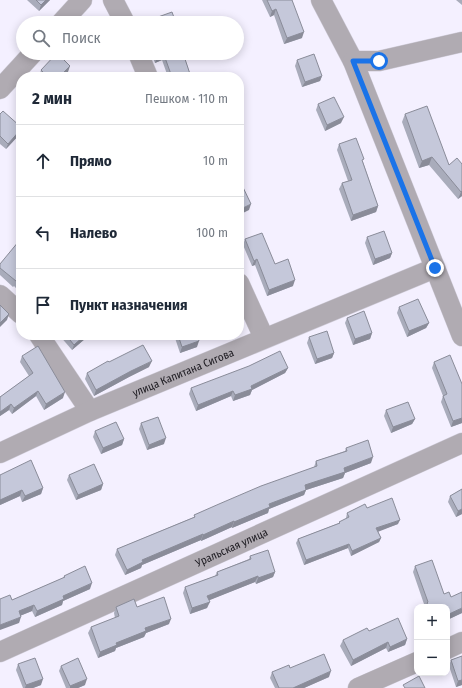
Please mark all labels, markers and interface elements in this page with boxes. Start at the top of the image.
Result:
search box [16,16,244,60]
icon: search [30,27,52,49]
text: Поиск [62,29,100,47]
route start [370,52,388,70]
text: 2 мин [32,88,72,109]
text: Пешком · 110 m [145,91,228,106]
icon: ahead [32,150,54,172]
text: Прямо [70,152,112,170]
text: 10 m [203,153,228,168]
icon: left [32,222,54,244]
text: Налево [70,224,117,242]
text: 100 m [196,225,228,240]
route end [426,259,444,277]
icon: arrive [32,294,54,316]
text: Пункт назначения [70,296,188,314]
street label: улица Капитана Сигова [130,346,236,399]
street label: Уральская улица [192,525,270,570]
map controls [414,604,450,676]
button: + [414,604,450,640]
button: − [414,640,450,676]

